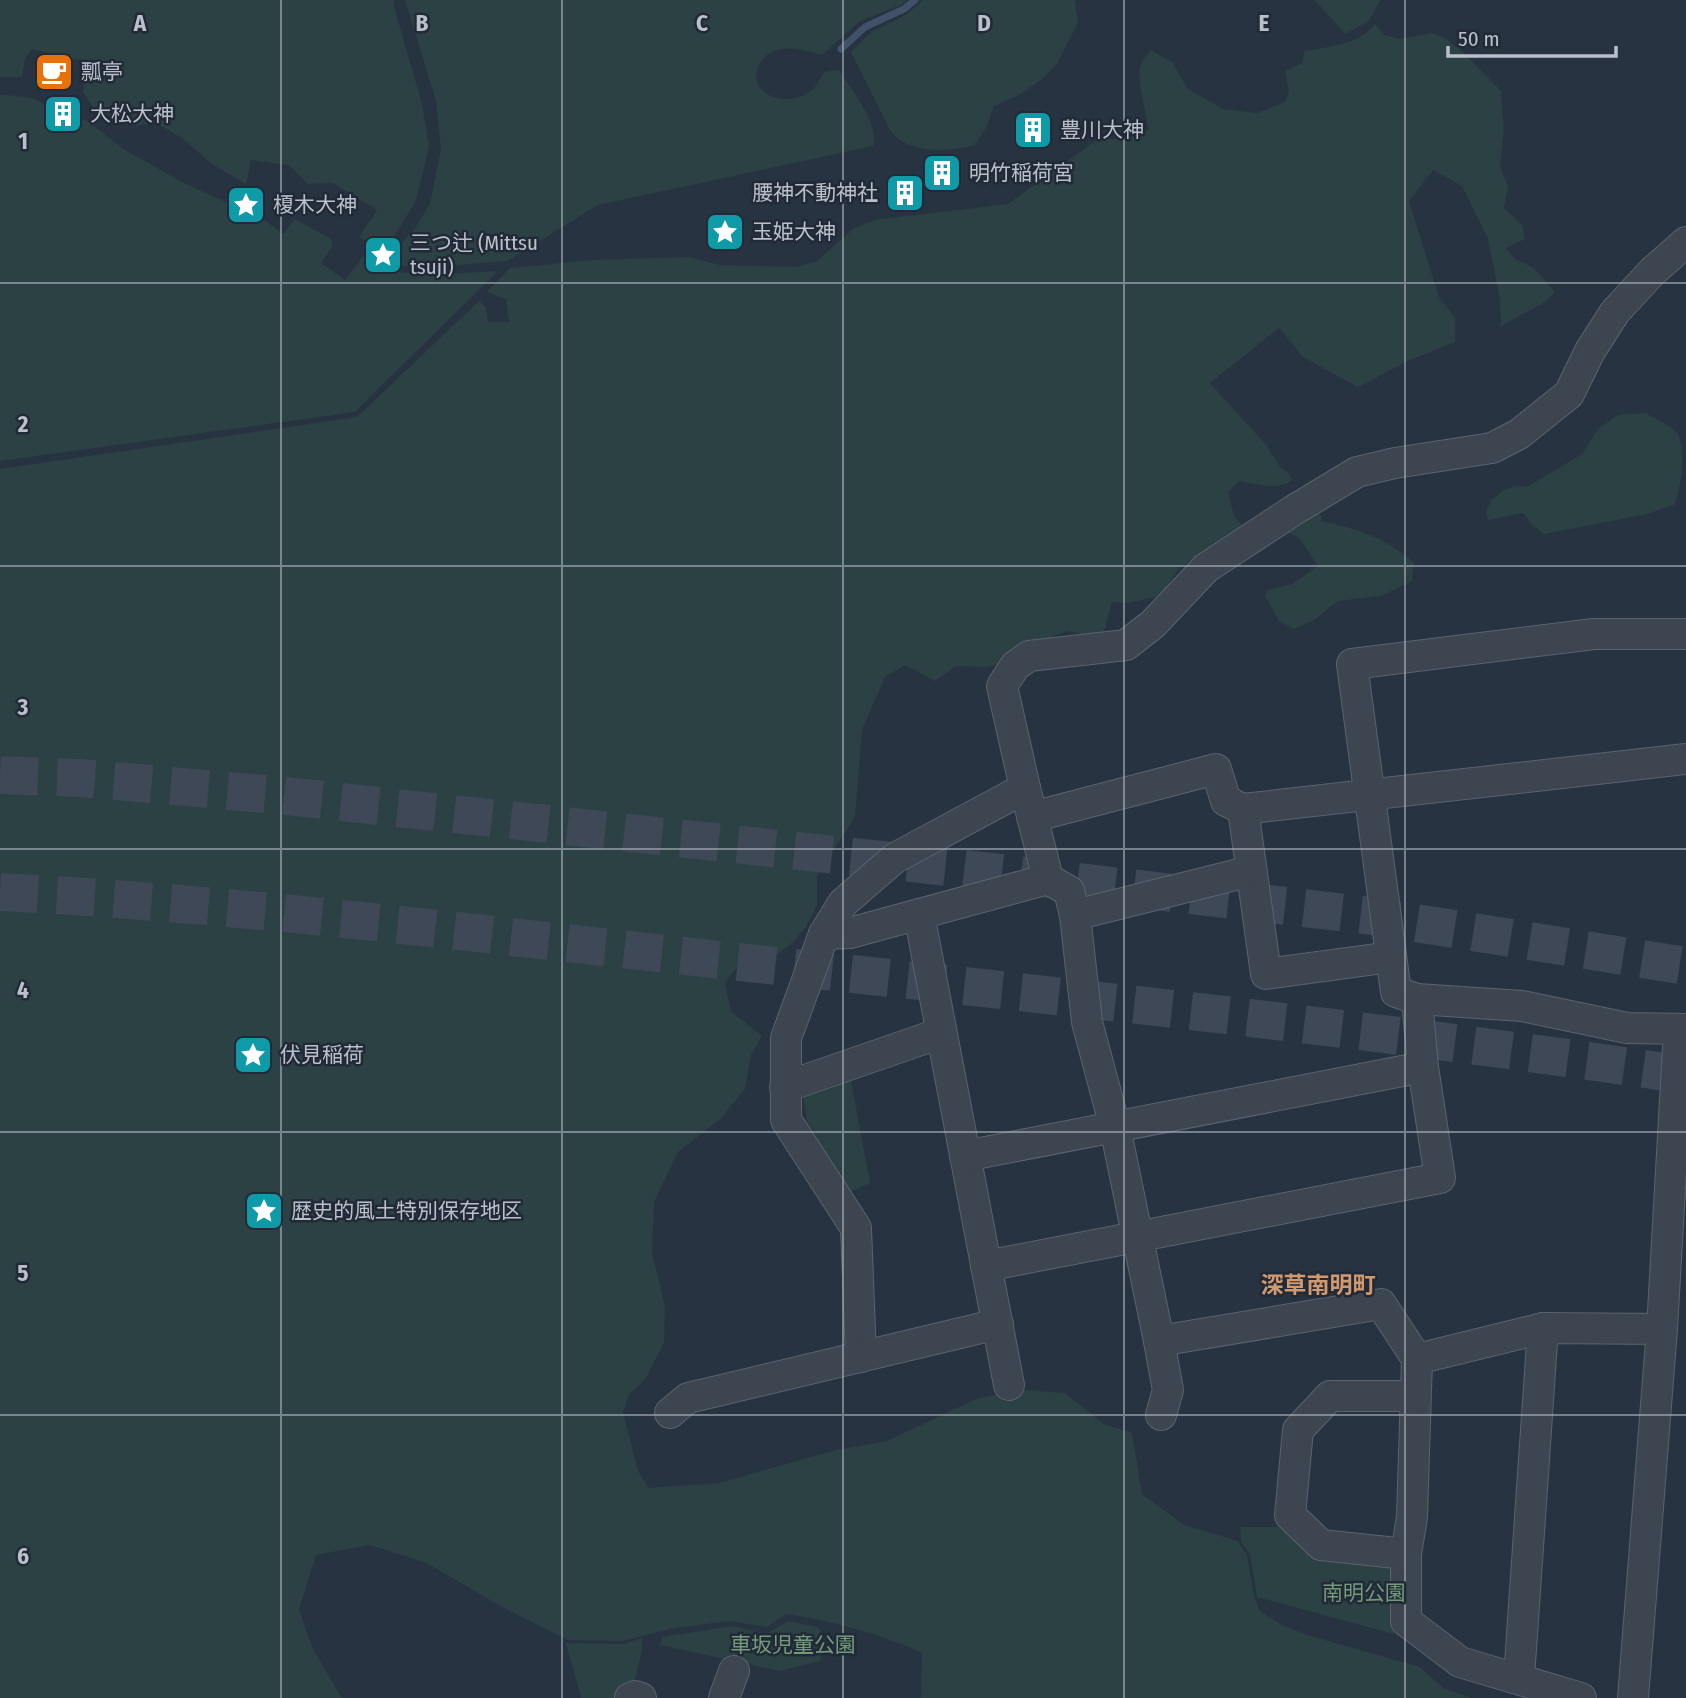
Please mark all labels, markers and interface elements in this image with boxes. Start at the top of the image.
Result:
text: A [133,9,147,37]
text: B [416,9,429,37]
text: C [696,9,708,37]
text: D [977,9,991,37]
text: E [1259,9,1270,37]
scale bar [1448,14,1616,58]
text: 50 m [1458,26,1500,52]
cafe icon: 瓢亭 [33,51,75,93]
place label: 瓢亭 [81,59,123,85]
building icon: 大松大神 [42,93,84,135]
place label: 大松大神 [90,101,174,127]
building icon: 豊川大神 [1012,109,1054,151]
place label: 豊川大神 [1060,117,1144,143]
text: 1 [18,127,28,155]
building icon: 明竹稲荷宮 [921,152,963,194]
place label: 明竹稲荷宮 [969,160,1074,186]
building icon: 腰神不動神社 [884,172,926,214]
place label: 腰神不動神社 [752,180,878,206]
place icon: 榎木大神 [225,184,267,226]
place label: 榎木大神 [273,192,357,218]
place icon: 玉姫大神 [704,211,746,253]
place label: 玉姫大神 [752,219,836,245]
place label: 三つ辻 (Mittsu tsuji) [410,230,538,280]
place icon: 三つ辻 (Mittsu tsuji) [362,234,404,276]
text: 2 [17,410,29,438]
text: 3 [17,693,29,721]
text: 4 [17,976,29,1004]
place icon: 伏見稲荷 [232,1034,274,1076]
place label: 伏見稲荷 [280,1042,364,1068]
place icon: 歴史的風土特別保存地区 [243,1190,285,1232]
place label: 歴史的風土特別保存地区 [291,1198,522,1224]
text: 5 [17,1259,29,1287]
district label: 深草南明町 [1261,1271,1376,1299]
text: 6 [17,1542,29,1570]
park label: 南明公園 [1322,1580,1406,1606]
park label: 車坂児童公園 [730,1632,856,1658]

